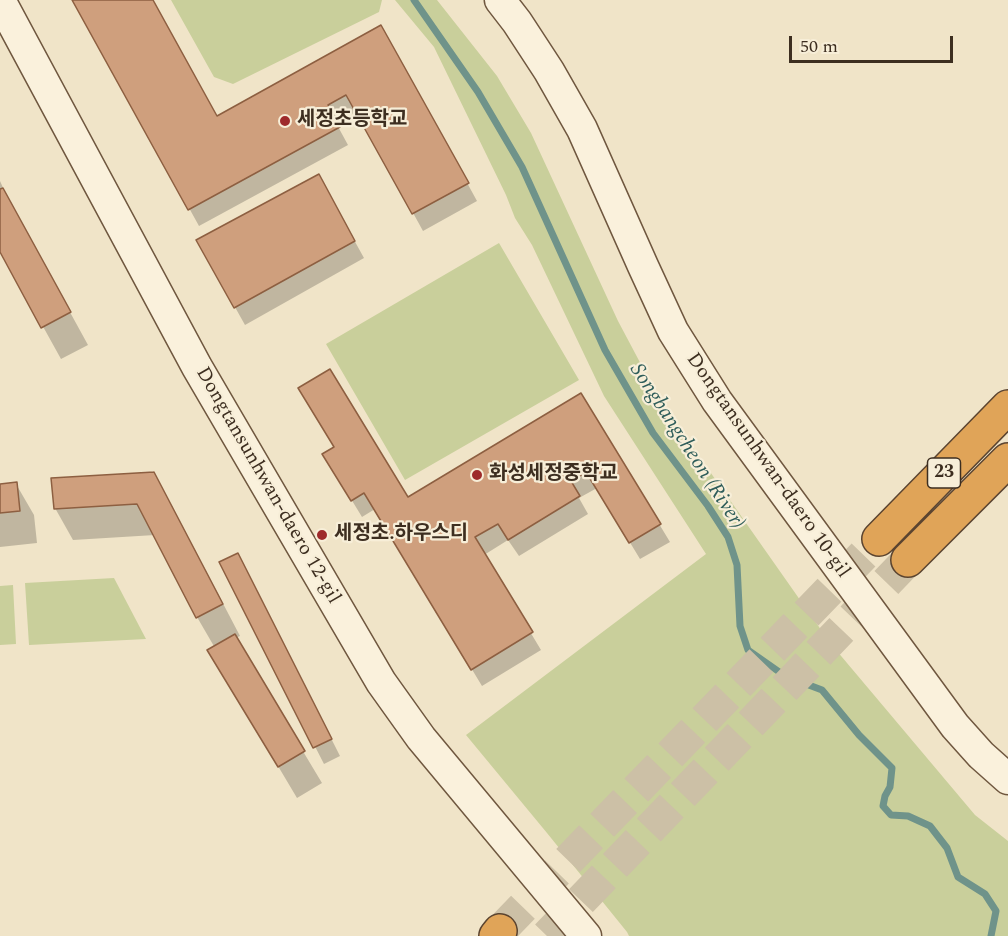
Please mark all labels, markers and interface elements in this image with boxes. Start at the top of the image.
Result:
scale bar [792,24,956,62]
text: 50 m [800,33,838,60]
place label: 세정초등학교 [297,109,407,133]
marker: 세정초등학교 [278,114,292,128]
street label: Dongtansunhwan-daero 10-gil [680,349,854,583]
water label: Songbangcheon (River) [623,359,749,535]
street label: Dongtansunhwan-daero 12-gil [189,363,345,609]
road number: 23 [928,458,960,488]
place label: 화성세정중학교 [489,463,618,487]
marker: 화성세정중학교 [470,468,484,482]
place label: 세정초.하우스디 [334,523,468,547]
marker: 세정초.하우스디 [315,528,329,542]

